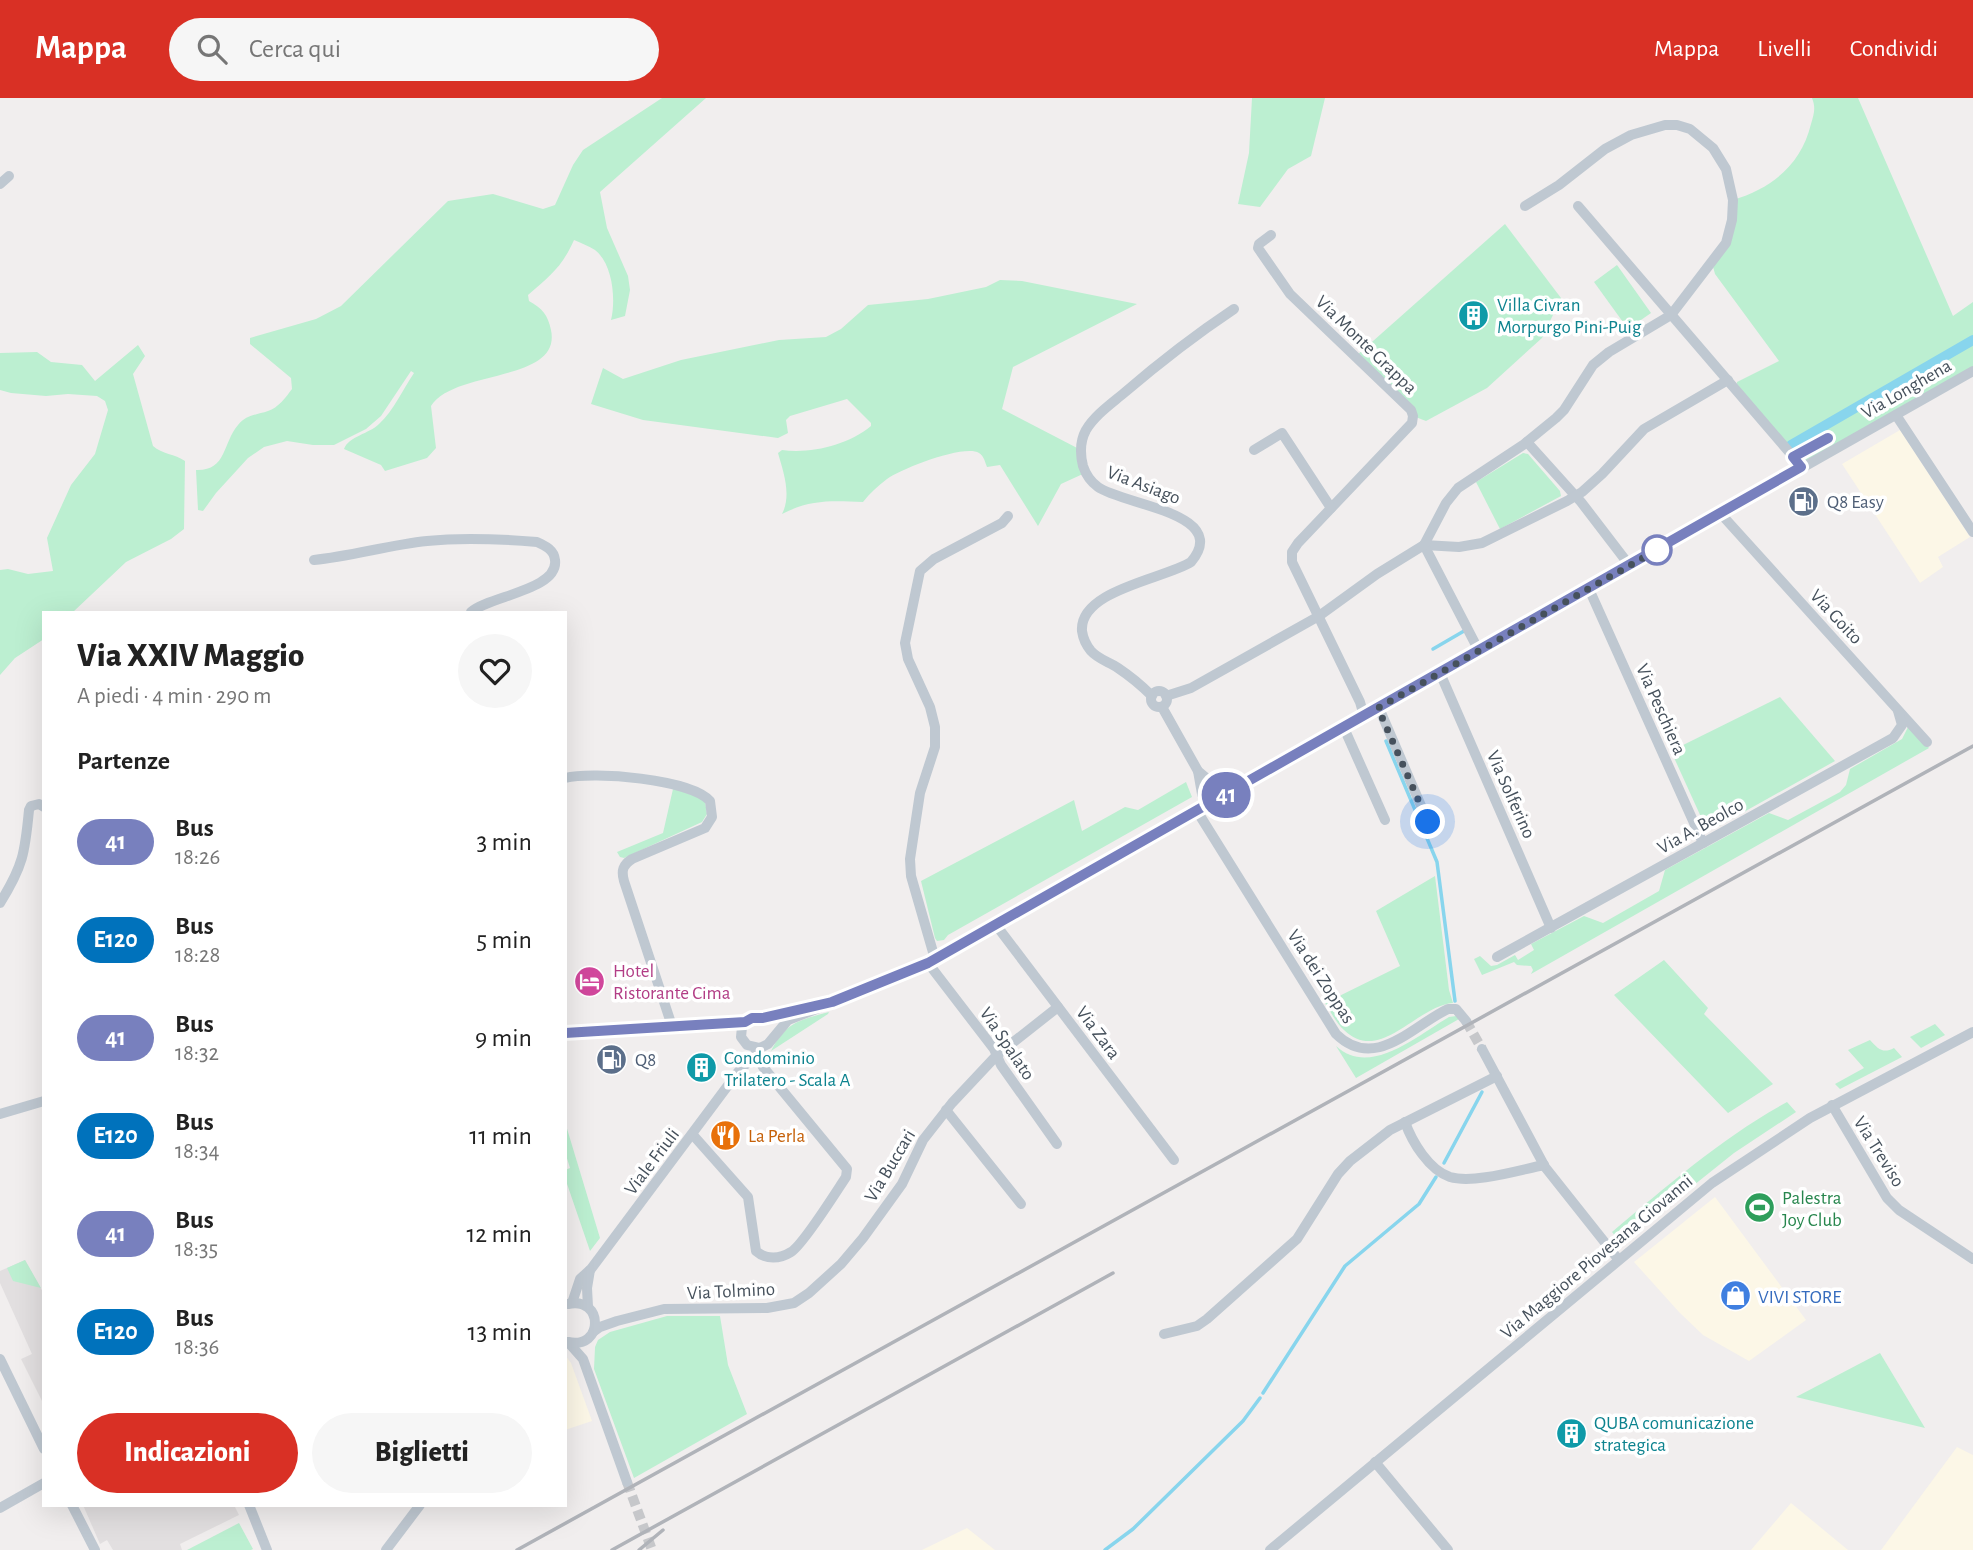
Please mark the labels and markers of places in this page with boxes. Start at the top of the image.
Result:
place label: Villa Civran Morpurgo Pini-Puig [1497,296,1642,337]
building icon: Villa Civran Morpurgo Pini-Puig [1457,298,1491,332]
fuel station icon: Q8 Easy [1787,484,1821,518]
place label: Q8 Easy [1827,493,1884,512]
unlabelled marker [1642,535,1672,565]
place label: Hotel Ristorante Cima [613,962,731,1003]
hotel icon: Hotel Ristorante Cima [573,964,607,998]
fuel station icon: Q8 [595,1042,629,1076]
place label: Condominio Trilatero - Scala A [724,1049,851,1090]
place label: Q8 [635,1051,656,1070]
building icon: Condominio Trilatero - Scala A [684,1051,718,1085]
restaurant icon: La Perla [708,1118,742,1152]
place label: La Perla [748,1127,806,1146]
place label: Palestra Joy Club [1782,1189,1842,1230]
sports icon: Palestra Joy Club [1742,1191,1776,1225]
shop icon: VIVI STORE [1718,1279,1752,1313]
place label: VIVI STORE [1758,1288,1841,1307]
place label: QUBA comunicazione strategica [1594,1414,1754,1455]
building icon: QUBA comunicazione strategica [1554,1416,1588,1450]

